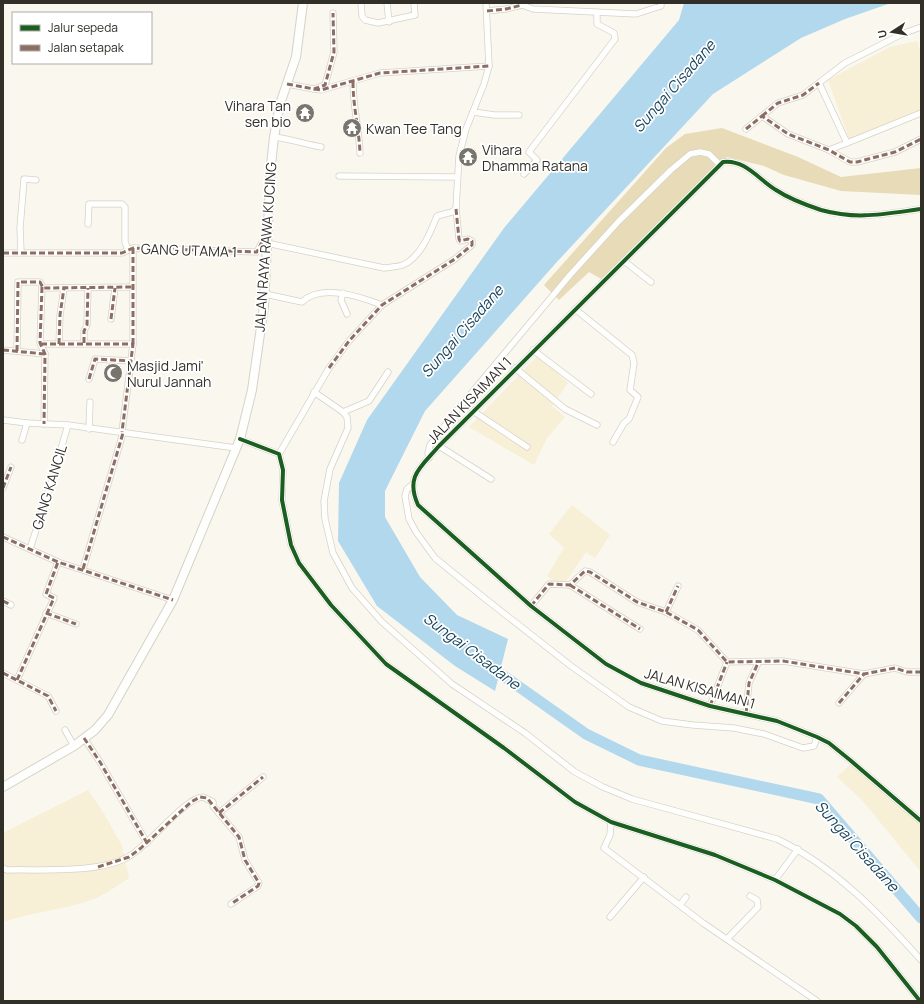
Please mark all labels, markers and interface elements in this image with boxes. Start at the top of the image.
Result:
legend [12,12,152,64]
north arrow [872,12,912,52]
text: Jalur sepeda [48,19,118,36]
text: U [874,29,890,40]
water label: Sungai Cisadane [628,34,721,137]
text: Jalan setapak [48,39,125,56]
place label: Vihara Tan sen bio [225,96,291,131]
temple icon: Vihara Tan sen bio [294,102,316,124]
temple icon: Kwan Tee Tang [341,117,363,139]
place label: Kwan Tee Tang [366,119,462,138]
place label: Vihara Dhamma Ratana [482,140,588,175]
temple icon: Vihara Dhamma Ratana [457,146,479,168]
street label: JALAN RAYA RAWA KUCING [250,161,280,333]
street label: GANG UTAMA 1 [141,239,237,261]
water label: Sungai Cisadane [416,279,509,382]
street label: JALAN KISAIMAN 1 [422,352,516,448]
place label: Masjid Jami' Nurul Jannah [127,356,211,391]
mosque icon: Masjid Jami' Nurul Jannah [102,362,124,384]
street label: GANG KANCIL [27,442,71,532]
water label: Sungai Cisadane [419,608,526,695]
street label: JALAN KISAIMAN 1 [642,663,758,713]
water label: Sungai Cisadane [810,796,904,897]

